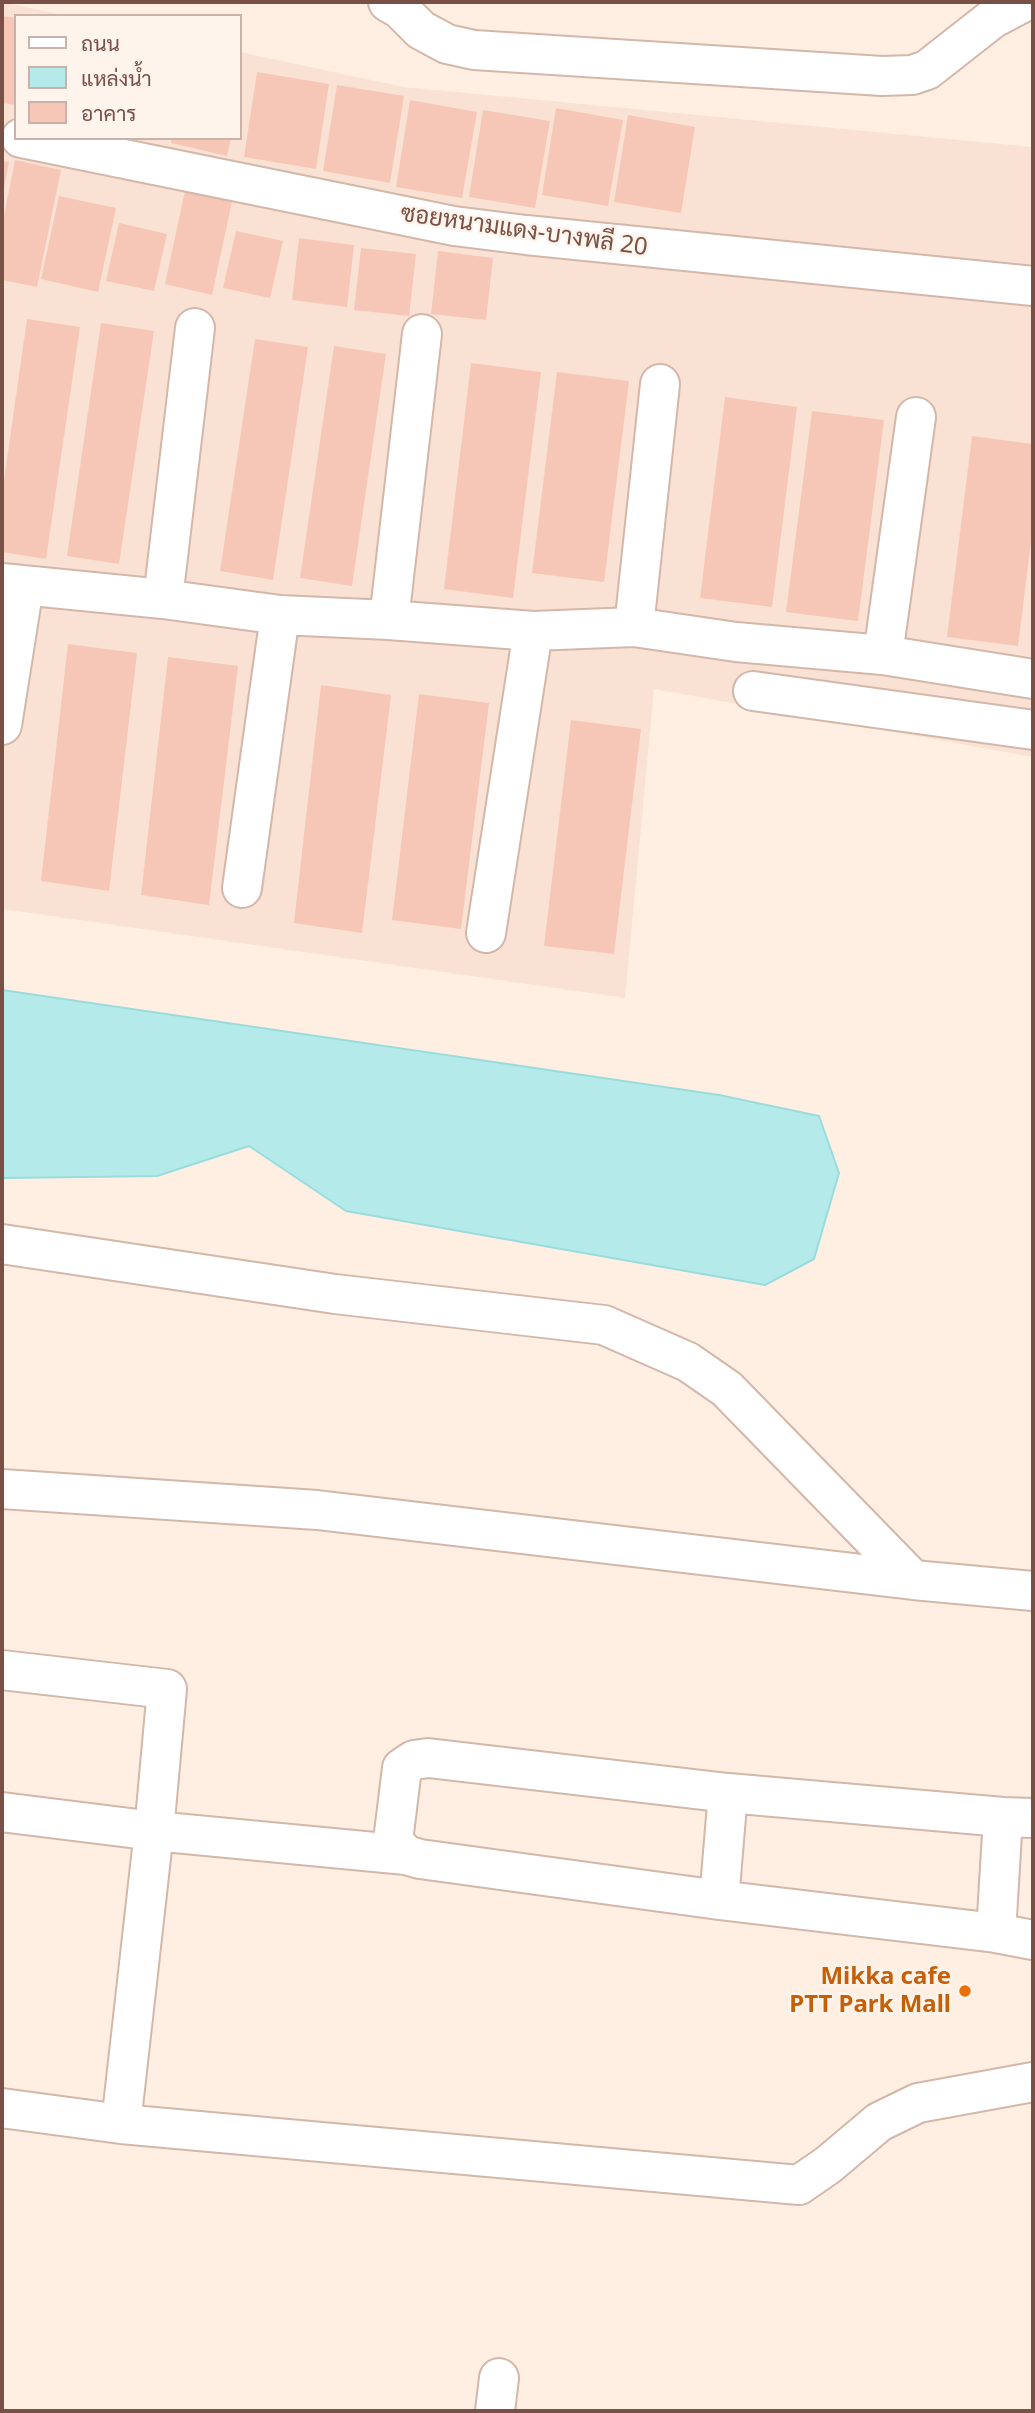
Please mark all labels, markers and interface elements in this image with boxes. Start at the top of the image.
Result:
legend [14,14,242,140]
text: ถนน [81,29,120,57]
text: แหล่งน้ำ [81,64,152,92]
text: อาคาร [81,99,137,127]
street label: ซอยหนามแดง-บางพลี 20 [399,199,649,263]
place label: Mikka cafe PTT Park Mall [789,1963,951,2019]
marker: Mikka cafe PTT Park Mall [957,1983,973,1999]

